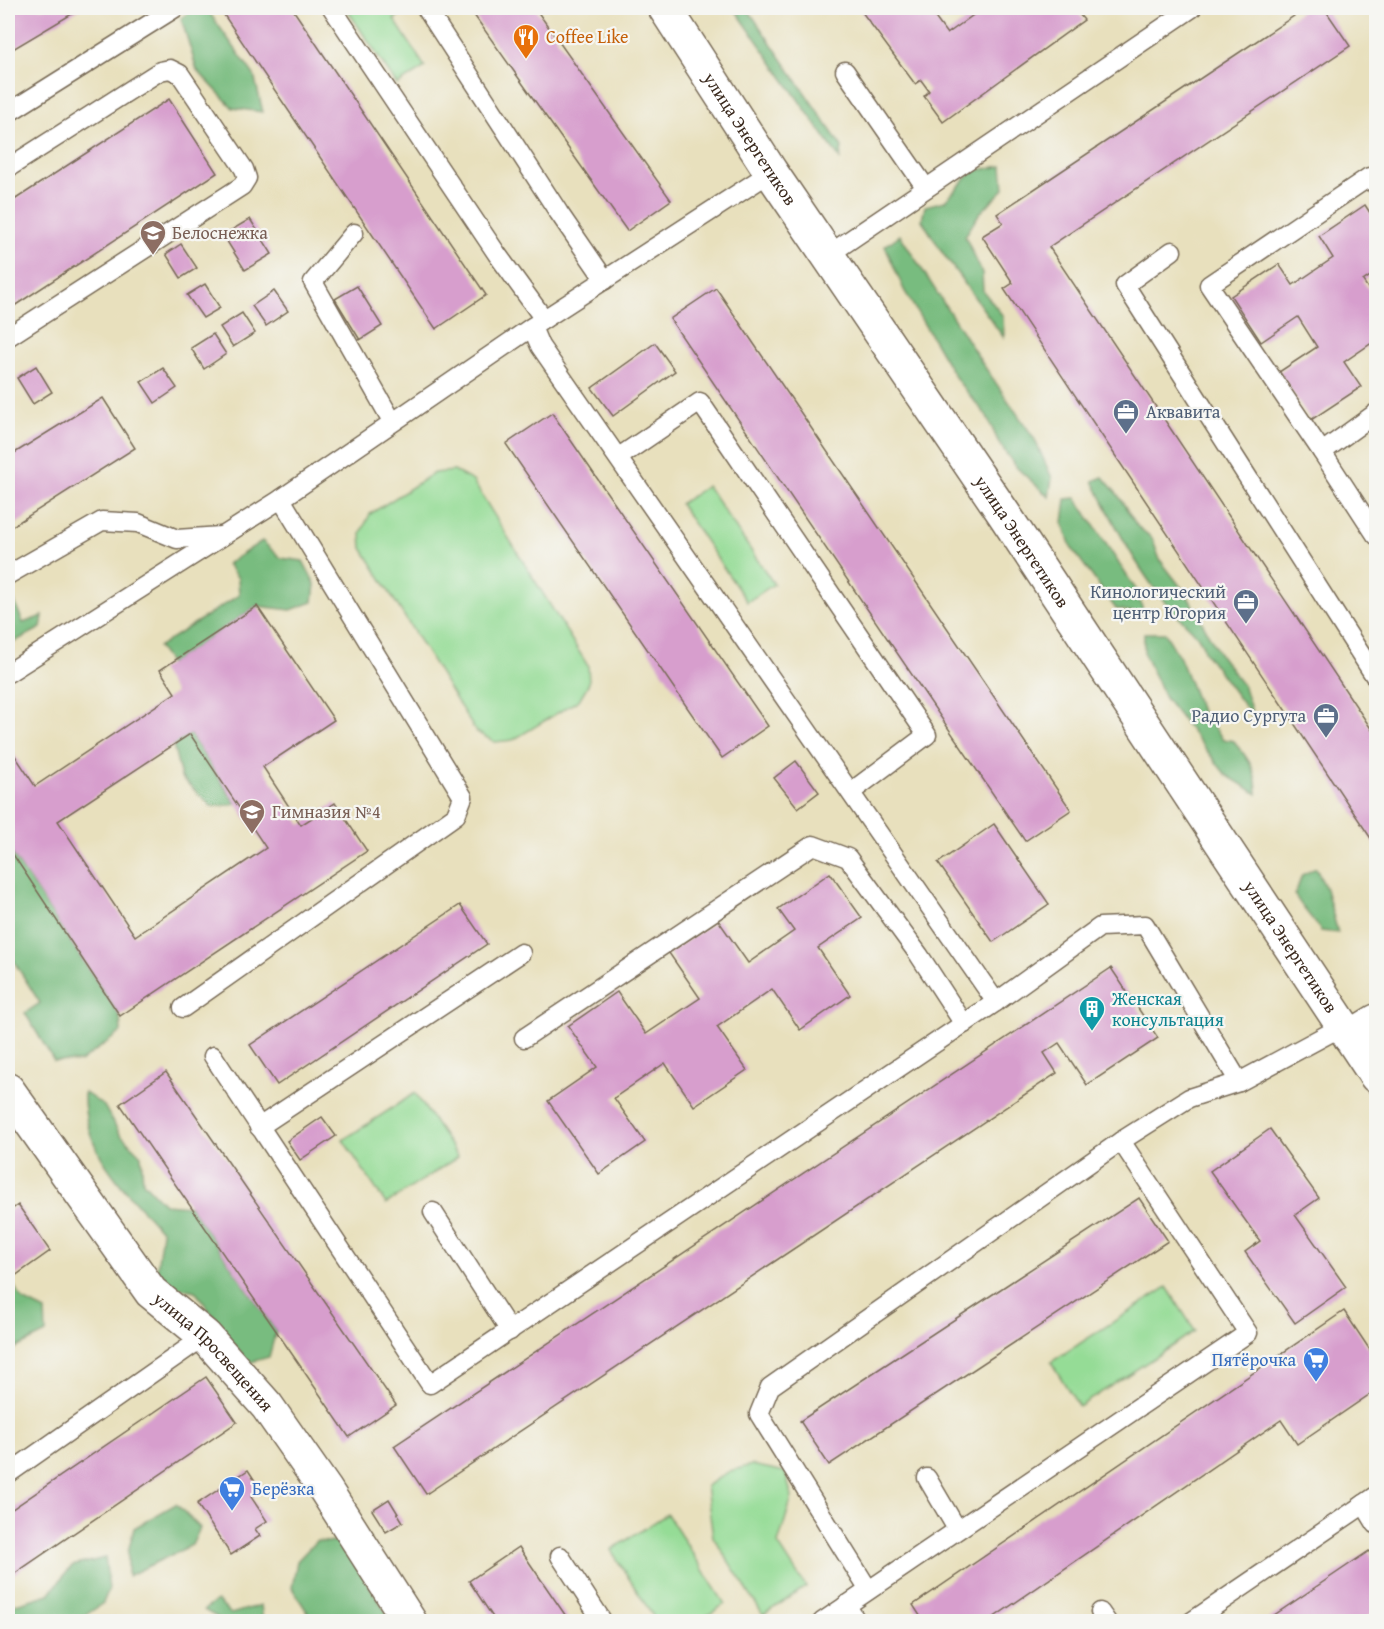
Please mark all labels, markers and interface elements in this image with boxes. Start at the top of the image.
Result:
restaurant icon: Coffee Like [511,22,541,60]
place label: Coffee Like [546,23,628,50]
street label: улица Энергетиков [696,66,804,211]
school or university icon: Белоснежка [138,218,168,256]
place label: Белоснежка [172,219,268,246]
office icon: Аквавита [1111,397,1141,435]
place label: Аквавита [1146,398,1221,425]
street label: улица Энергетиков [968,469,1077,613]
place label: Кинологический центр Югория [1090,578,1226,626]
office icon: Кинологический центр Югория [1231,587,1261,625]
office icon: Радио Сургута [1311,701,1341,739]
place label: Радио Сургута [1191,702,1306,729]
school or university icon: Гимназия №4 [237,797,267,835]
place label: Гимназия №4 [272,798,381,825]
street label: улица Энергетиков [1236,874,1345,1018]
place label: Женская консультация [1111,985,1224,1033]
building icon: Женская консультация [1077,994,1107,1032]
street label: улица Просвещения [147,1284,280,1417]
supermarket icon: Пятёрочка [1301,1345,1331,1383]
place label: Пятёрочка [1212,1346,1296,1373]
supermarket icon: Берёзка [217,1474,247,1512]
place label: Берёзка [252,1475,315,1502]

